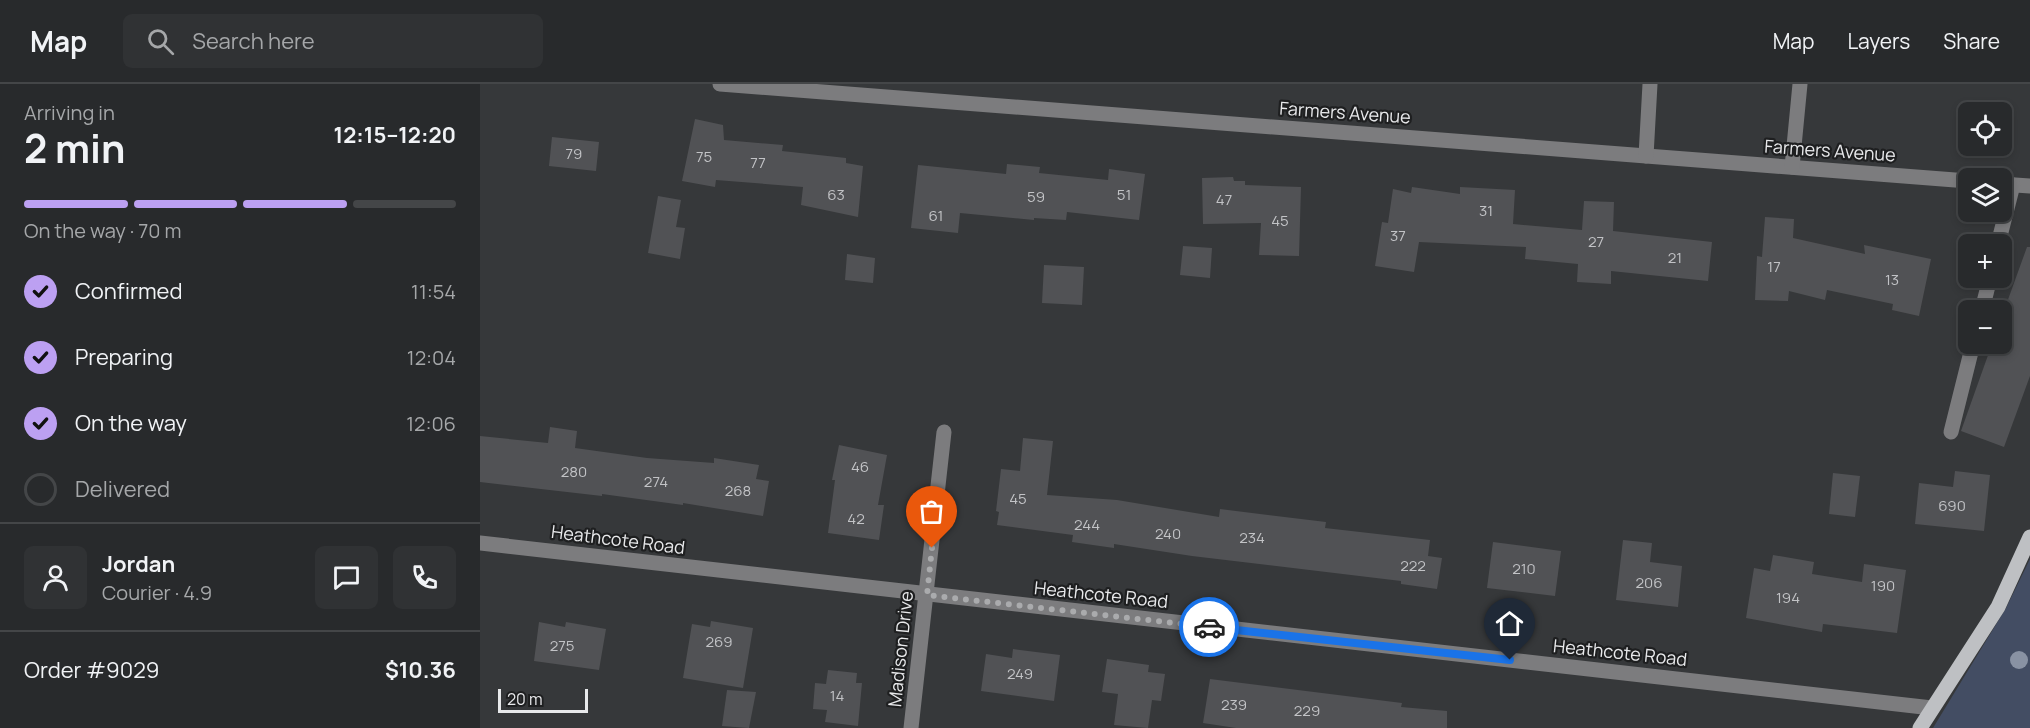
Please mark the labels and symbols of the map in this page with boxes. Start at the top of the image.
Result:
street label: Farmers Avenue [1279,95,1412,129]
street label: Farmers Avenue [1764,133,1897,167]
house number: 79 [566,143,582,164]
house number: 75 [696,146,712,167]
house number: 77 [750,152,766,173]
house number: 63 [827,184,845,205]
house number: 51 [1117,184,1131,205]
house number: 59 [1027,186,1045,207]
house number: 47 [1216,189,1232,210]
house number: 31 [1479,200,1493,221]
house number: 61 [929,205,943,226]
house number: 45 [1271,210,1289,231]
house number: 37 [1390,225,1406,246]
house number: 27 [1588,231,1604,252]
house number: 21 [1668,247,1682,268]
house number: 17 [1767,256,1781,277]
house number: 13 [1885,269,1899,290]
house number: 46 [851,456,869,477]
house number: 280 [561,461,587,482]
house number: 274 [644,471,668,492]
house number: 268 [725,480,751,501]
pin [906,486,957,548]
house number: 45 [1009,488,1027,509]
house number: 690 [1938,495,1966,516]
house number: 42 [847,508,865,529]
house number: 244 [1074,514,1100,535]
street label: Heathcote Road [550,519,686,559]
house number: 240 [1155,523,1181,544]
house number: 234 [1239,527,1265,548]
house number: 222 [1400,555,1426,576]
house number: 210 [1512,558,1536,579]
house number: 206 [1635,572,1663,593]
street label: Heathcote Road [1033,575,1169,613]
house number: 190 [1871,575,1895,596]
house number: 194 [1776,587,1800,608]
street label: Madison Drive [882,590,918,708]
courier [1179,597,1239,657]
pin [1484,598,1535,660]
house number: 269 [705,631,733,652]
street label: Heathcote Road [1552,633,1688,671]
house number: 275 [550,635,574,656]
house number: 249 [1007,663,1033,684]
house number: 14 [830,685,844,706]
scale bar [498,686,588,714]
house number: 239 [1221,694,1247,715]
house number: 229 [1294,700,1320,721]

